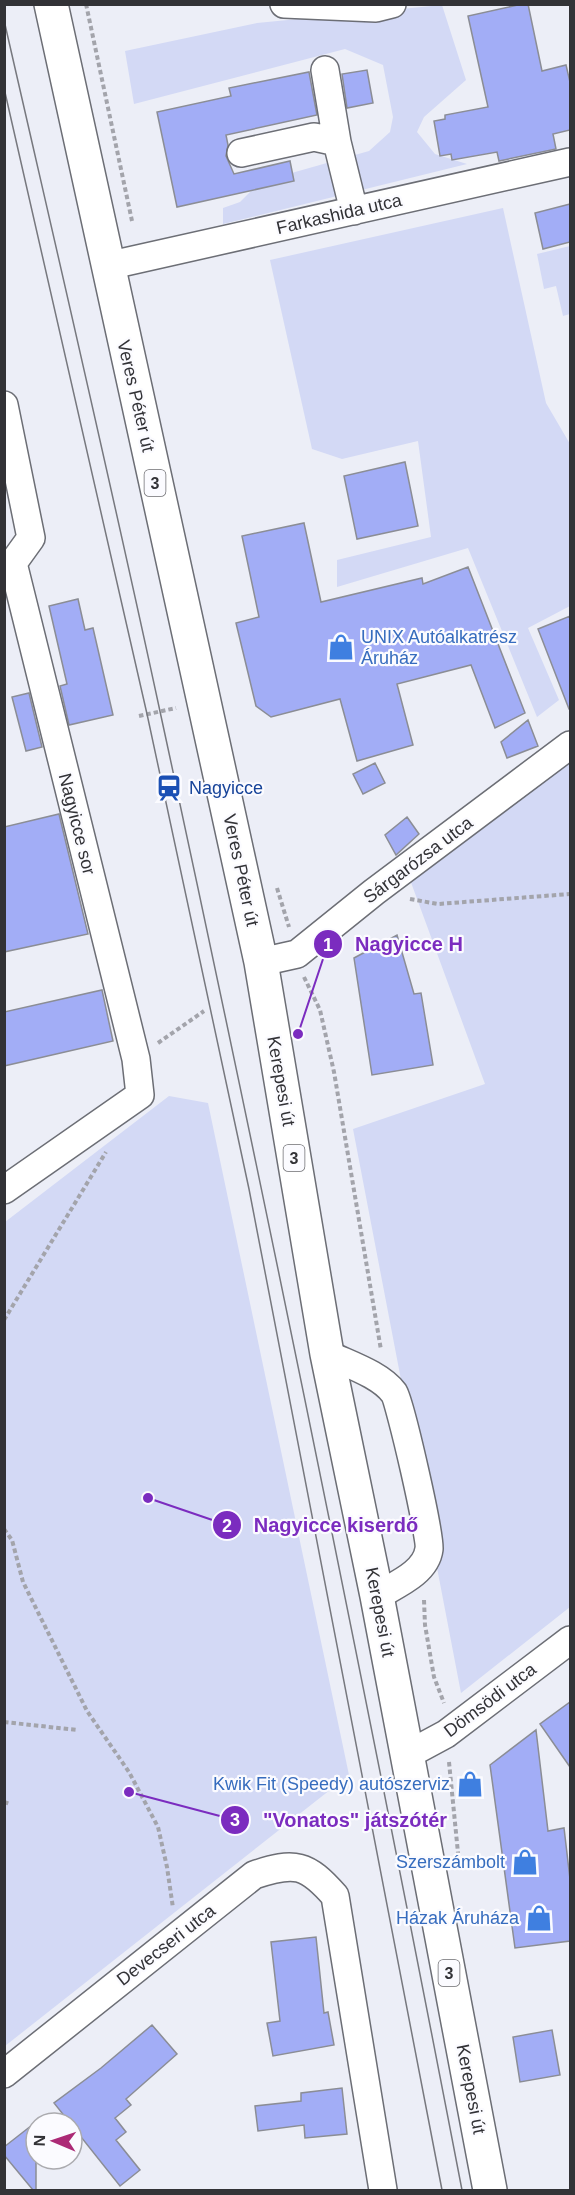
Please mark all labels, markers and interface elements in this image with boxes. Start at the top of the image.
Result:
street label: Farkashida utca [274,190,405,238]
street label: Veres Péter út [113,338,159,454]
road number: 3 [144,470,166,496]
place label: UNIX Autóalkatrész Áruház [361,627,517,668]
shop icon: UNIX Autóalkatrész Áruház [326,632,356,662]
street label: Nagyicce sor [55,771,99,877]
station icon: Nagyicce [154,773,184,803]
place label: Nagyicce [189,778,263,798]
street label: Veres Péter út [219,812,263,928]
street label: Sárgarózsa utca [360,812,477,907]
callout: Nagyicce H [313,925,475,963]
text: Nagyicce H [355,933,463,955]
text: 1 [323,935,333,955]
street label: Kerepesi út [263,1034,299,1128]
road number: 3 [284,1145,304,1171]
callout: Nagyicce kiserdő [212,1506,430,1544]
text: Nagyicce kiserdő [254,1514,418,1536]
text: 2 [222,1516,232,1536]
street label: Kerepesi út [361,1565,399,1659]
street label: Dömsödi utca [440,1658,541,1741]
shop icon: Kwik Fit (Speedy) autószerviz [455,1769,485,1799]
place label: Kwik Fit (Speedy) autószerviz [213,1774,450,1794]
callout: "Vonatos" játszótér [220,1801,459,1839]
text: "Vonatos" játszótér [263,1809,447,1831]
text: 3 [230,1810,240,1830]
shop icon: Szerszámbolt [510,1847,540,1877]
place label: Szerszámbolt [396,1852,505,1872]
street label: Devecseri utca [113,1900,220,1990]
shop icon: Házak Áruháza [524,1903,554,1933]
place label: Házak Áruháza [396,1908,520,1928]
road number: 3 [438,1960,460,1986]
street label: Kerepesi út [452,2042,490,2136]
north arrow [24,2111,84,2171]
text: N [31,2134,48,2147]

